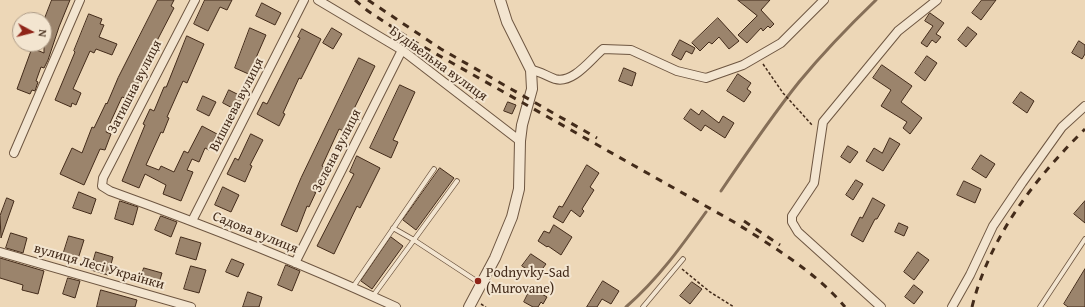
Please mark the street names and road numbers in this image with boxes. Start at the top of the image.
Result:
street label: Будівельна вулиця [386,23,490,105]
street label: Затишна вулиця [104,38,166,136]
street label: Вишнева вулиця [206,55,268,155]
street label: Зелена вулиця [309,107,365,195]
street label: Садова вулиця [210,208,300,258]
street label: вулиця Лесі Українки [32,240,166,294]

